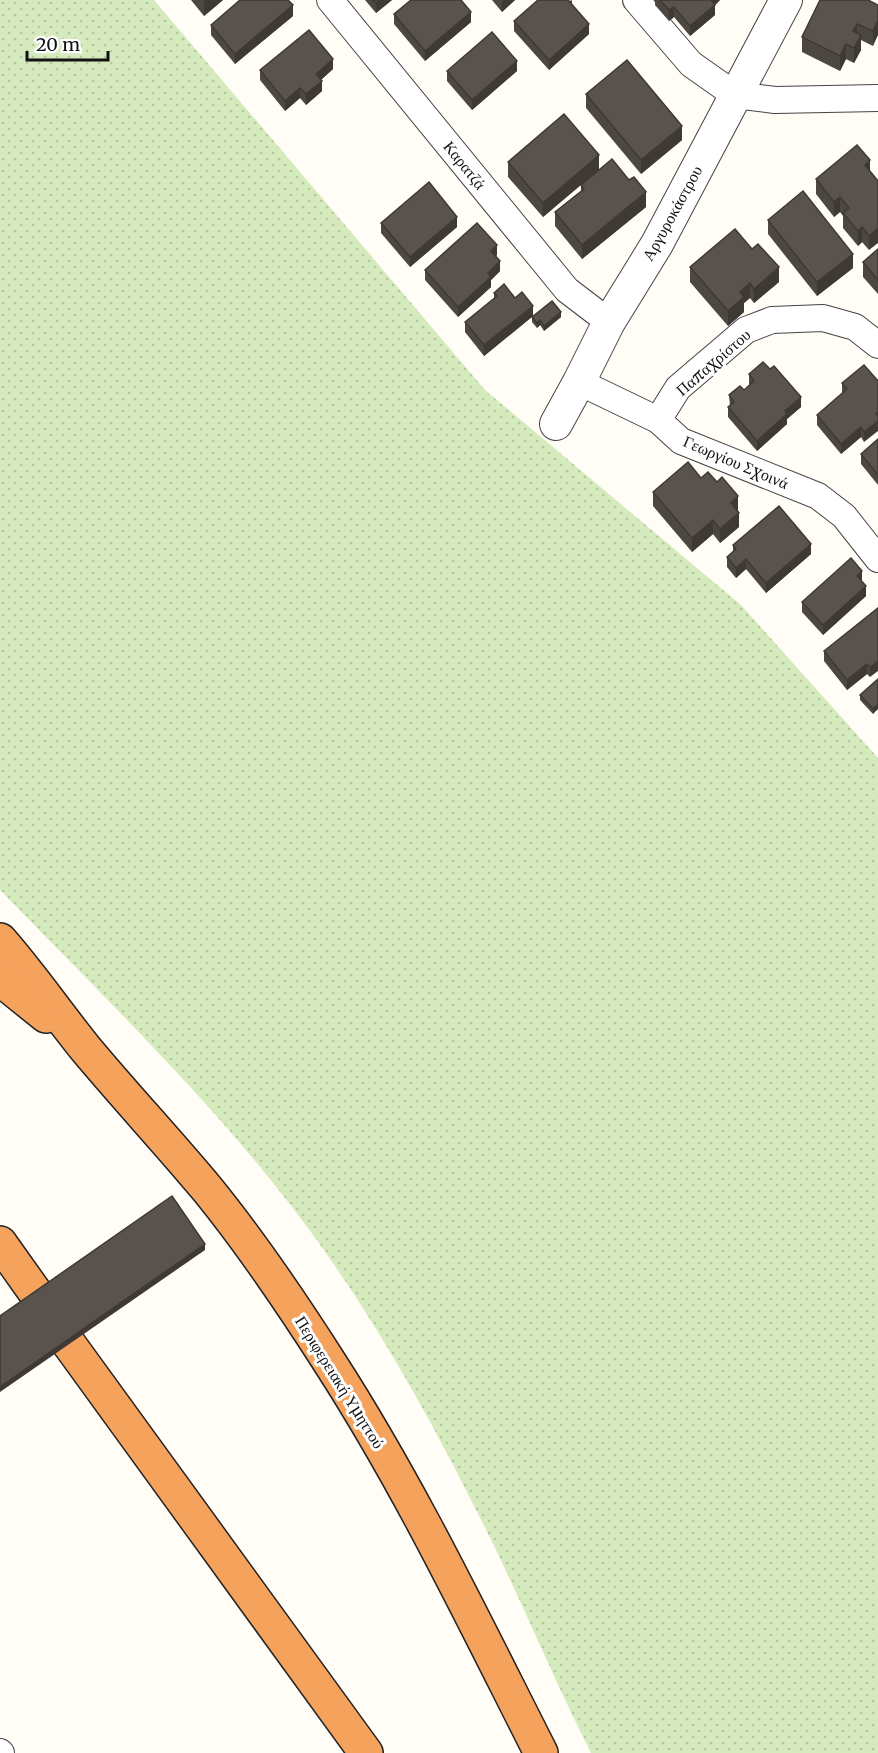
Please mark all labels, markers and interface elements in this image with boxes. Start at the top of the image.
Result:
scale bar [27,24,108,62]
text: 20 m [36,33,80,56]
street label: Καρατζά [439,137,491,194]
street label: Αργυροκάστρου [638,162,706,264]
street label: Παπαχρίστου [672,324,754,400]
street label: Γεωργίου Σχοινά [680,431,792,493]
street label: Περιφερειακή Υμηττού [291,1312,389,1452]

